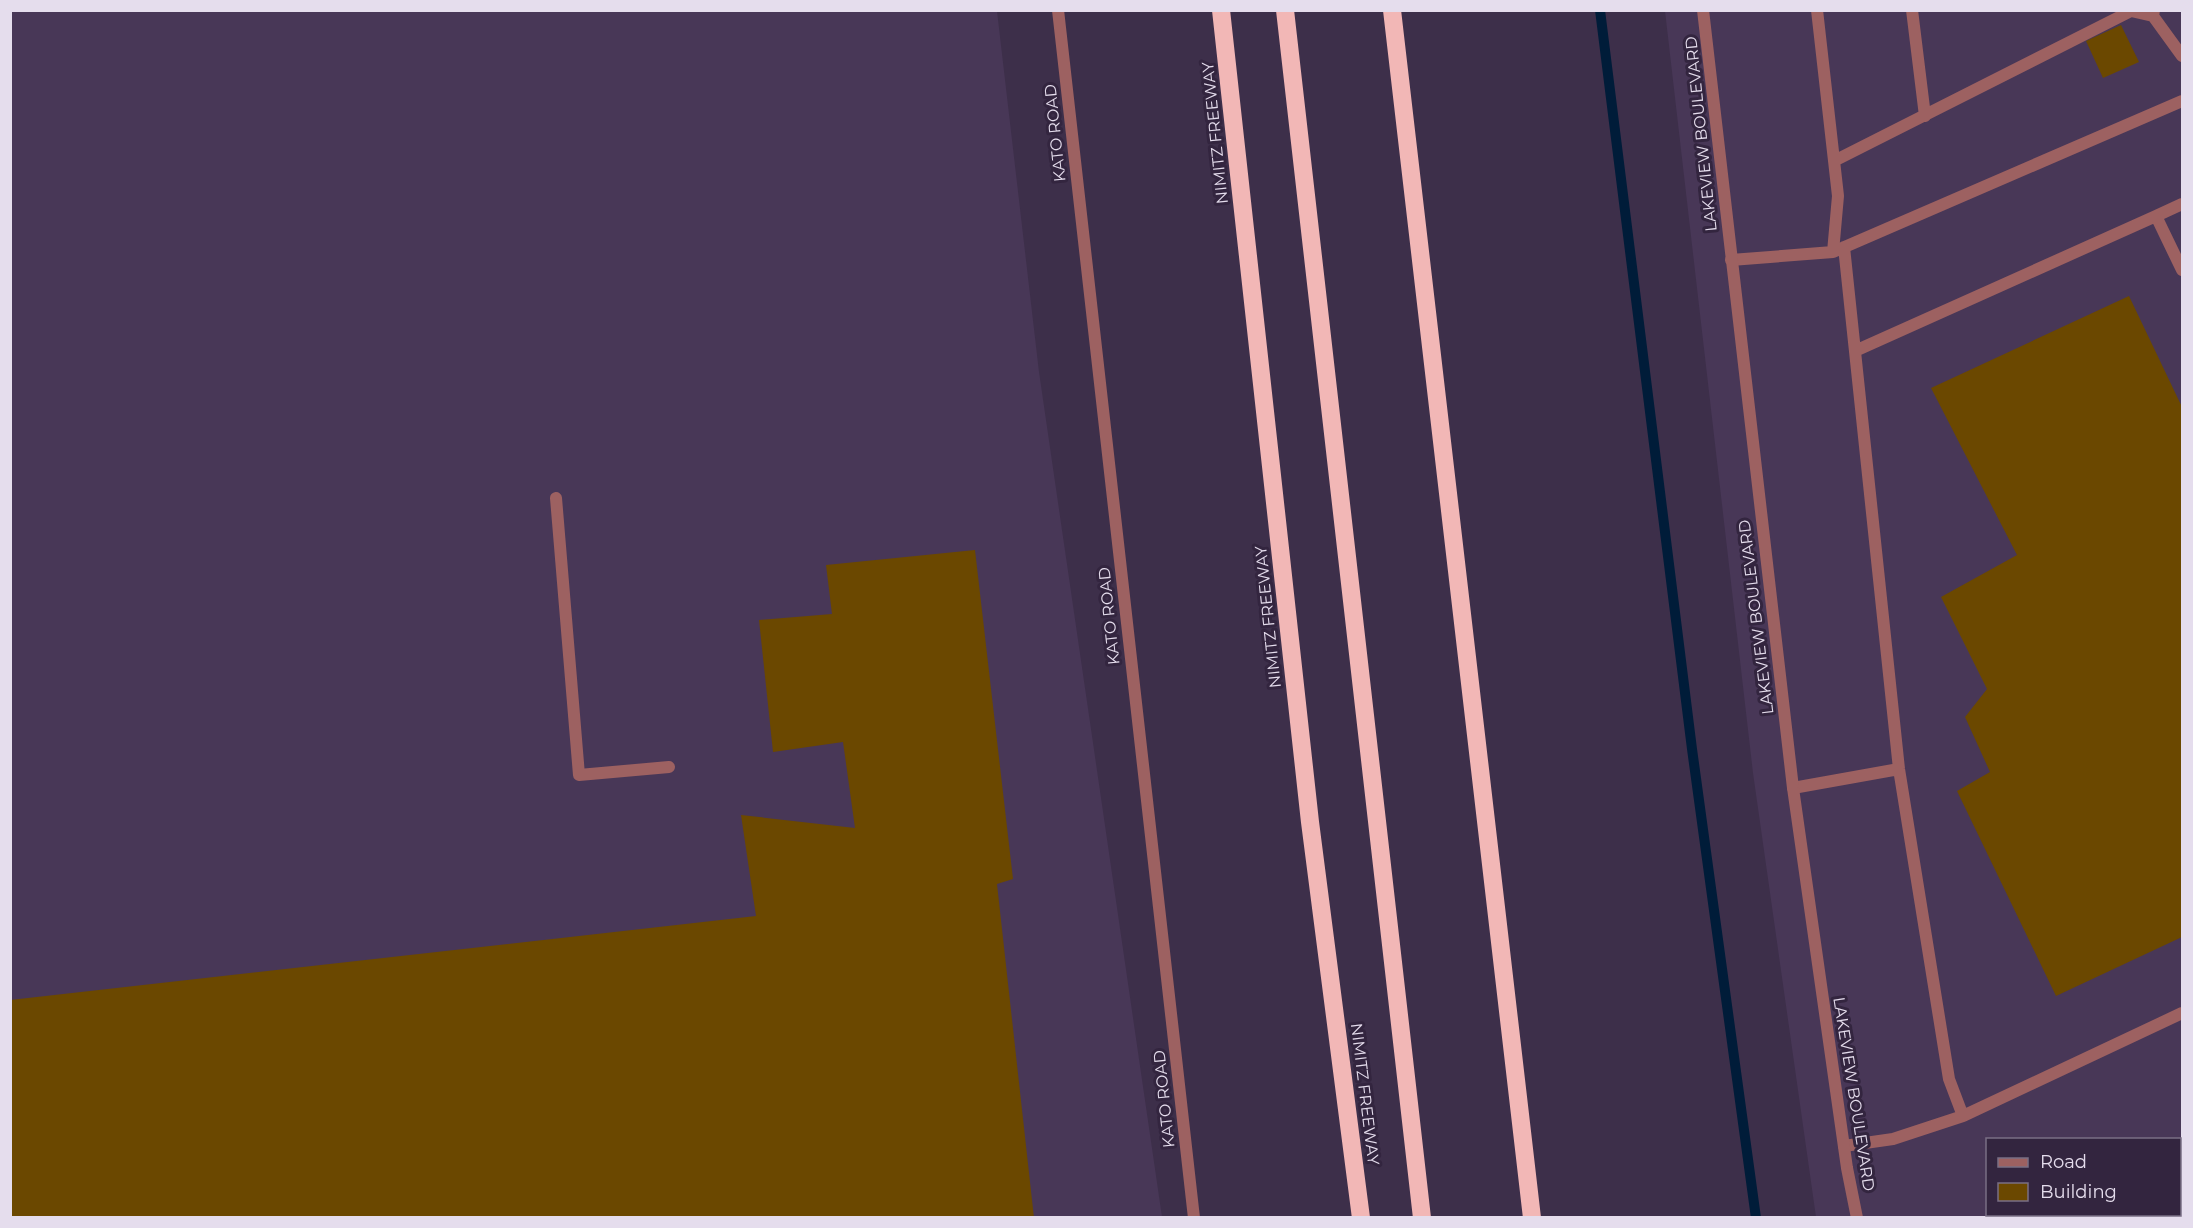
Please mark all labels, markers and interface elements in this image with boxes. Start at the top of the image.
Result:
street label: LAKEVIEW BOULEVARD [1681,36,1721,232]
street label: NIMITZ FREEWAY [1198,60,1232,205]
street label: KATO ROAD [1040,83,1070,183]
street label: LAKEVIEW BOULEVARD [1735,519,1777,715]
street label: NIMITZ FREEWAY [1251,544,1285,689]
street label: KATO ROAD [1094,566,1124,666]
street label: LAKEVIEW BOULEVARD [1829,996,1879,1192]
street label: NIMITZ FREEWAY [1347,1022,1383,1167]
street label: KATO ROAD [1149,1049,1179,1149]
legend [1986,1138,2181,1216]
text: Road [2040,1151,2087,1173]
text: Building [2040,1181,2117,1203]

